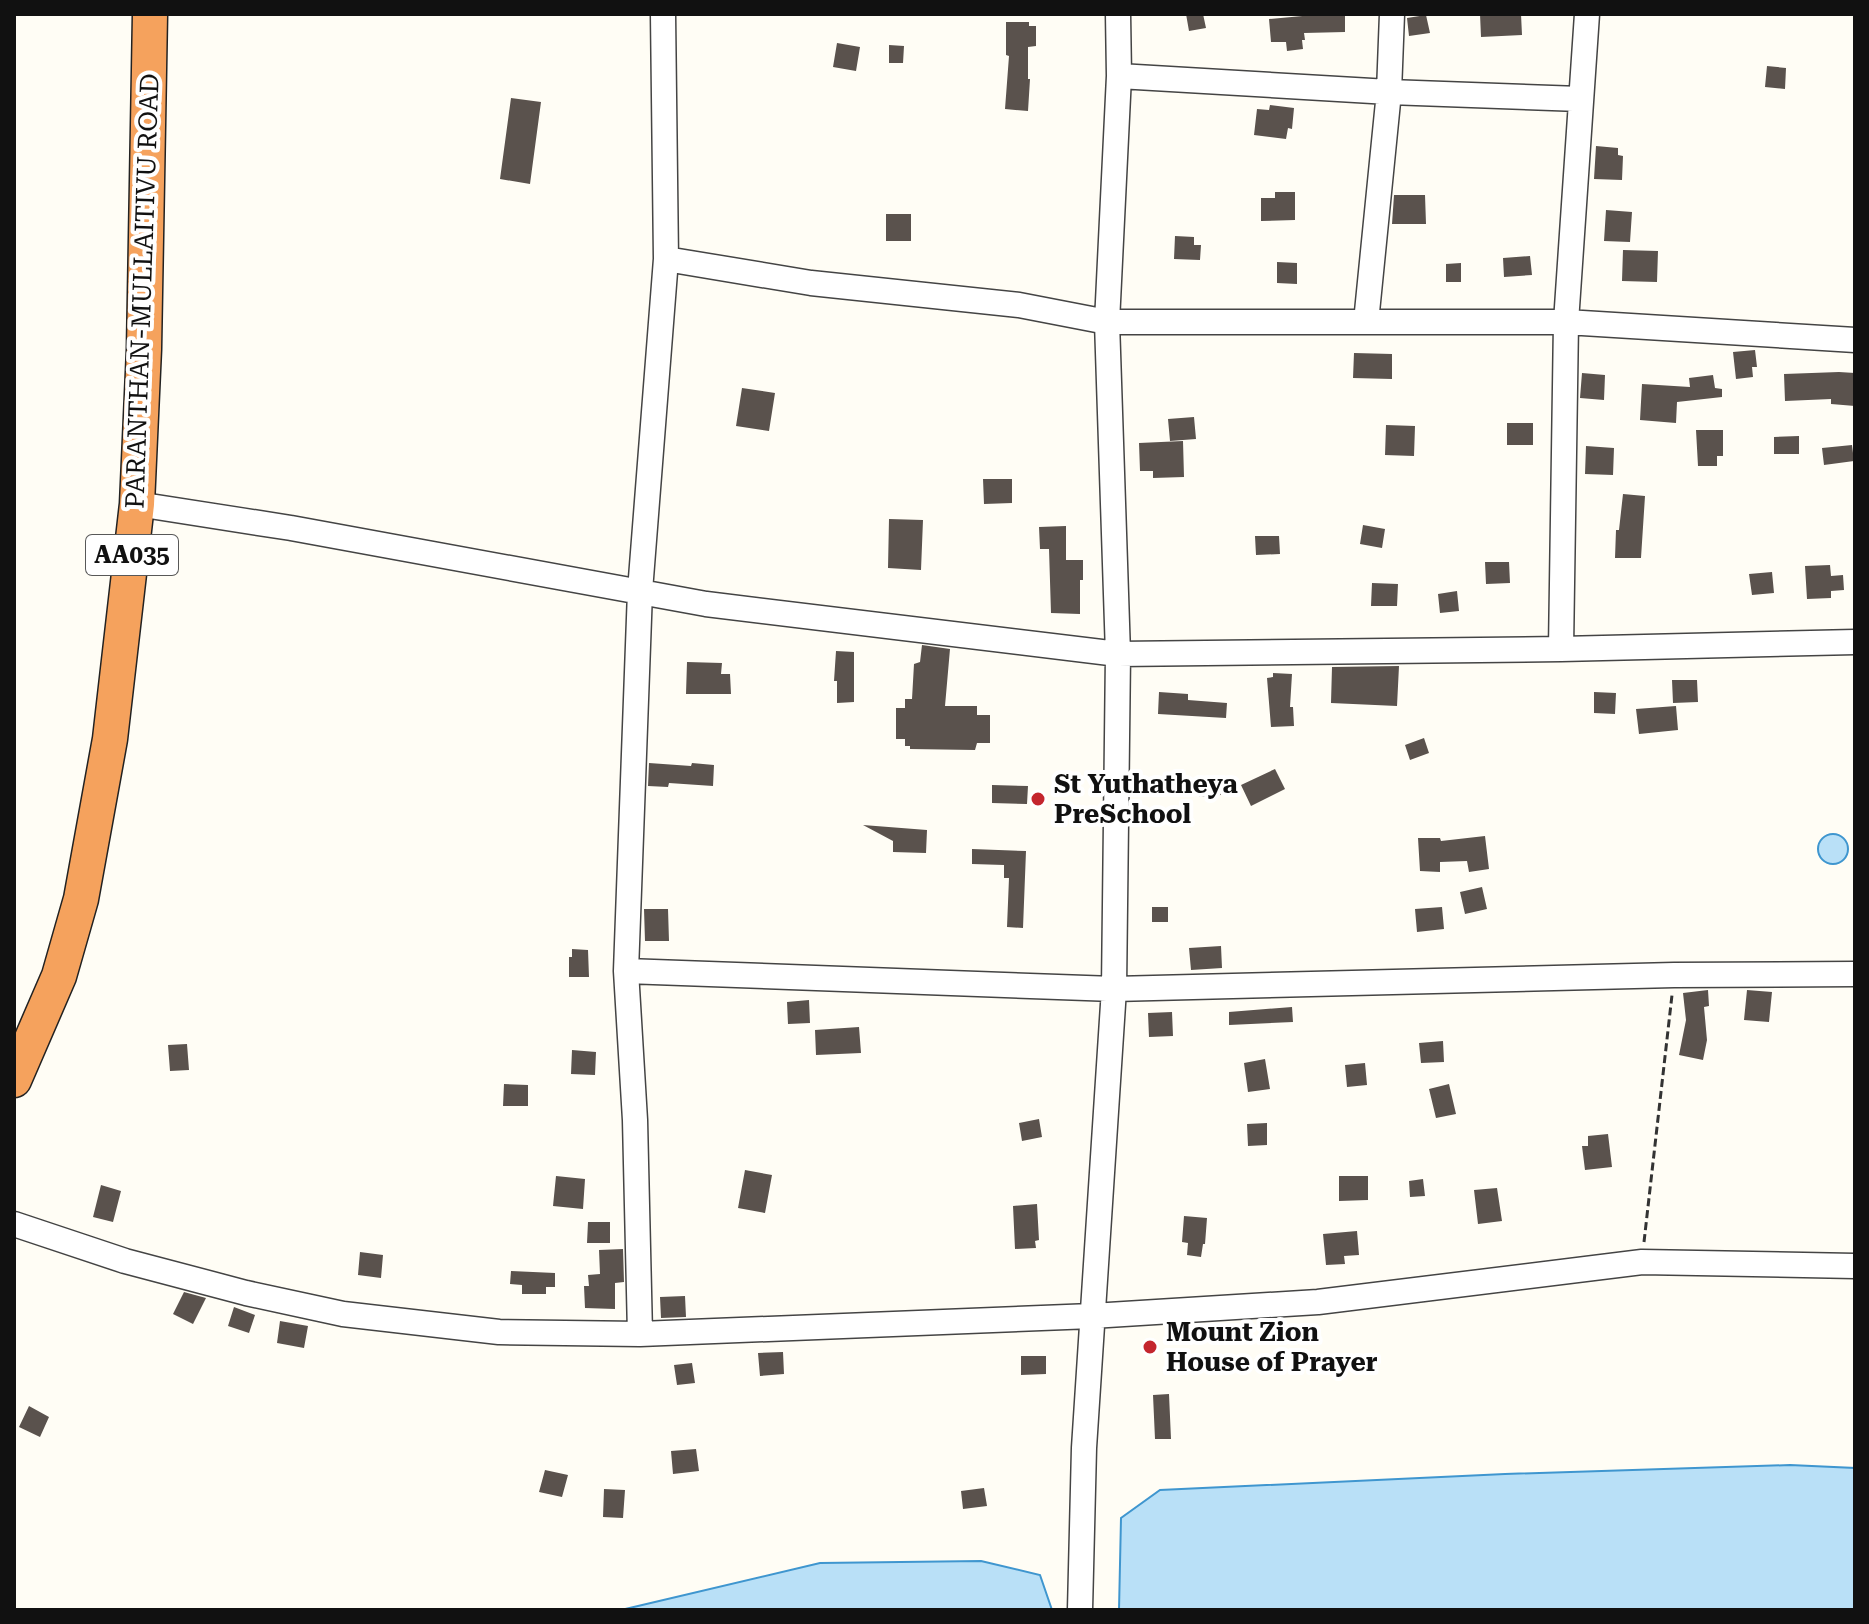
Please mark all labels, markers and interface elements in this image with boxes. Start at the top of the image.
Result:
street label: PARANTHAN-MULLAITIVU ROAD [119,73,165,509]
road number: AA035 [86,535,178,575]
place label: St Yuthatheya PreSchool [1054,769,1238,829]
marker: St Yuthatheya PreSchool [1029,790,1047,808]
place label: Mount Zion House of Prayer [1166,1317,1378,1377]
marker: Mount Zion House of Prayer [1141,1338,1159,1356]

